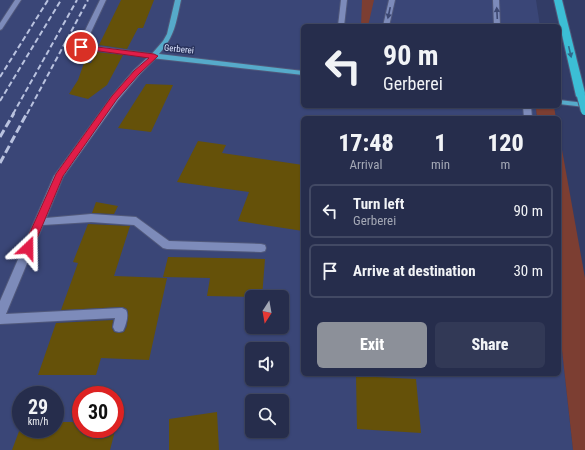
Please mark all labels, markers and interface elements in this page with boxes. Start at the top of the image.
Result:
one-way arrow [385,7,391,19]
one-way arrow [493,7,500,19]
pin [64,30,98,64]
icon: arrive [70,36,92,58]
text: 90 m [383,39,439,72]
icon: left [317,40,369,92]
street label: Gerberei [164,42,194,56]
one-way arrow [568,45,574,58]
text: Gerberei [383,73,443,94]
text: 17:48 [338,129,394,157]
text: 1 [434,129,447,157]
text: 120 [487,129,524,157]
text: Arrival [349,157,383,172]
text: min [431,157,450,172]
text: m [501,157,510,172]
text: Turn left [353,195,404,213]
icon: left [319,200,341,222]
text: 90 m [513,202,543,220]
text: Gerberei [353,213,396,228]
position arrow [7,227,49,269]
icon: arrive [319,260,341,282]
text: Arrive at destination [353,262,476,280]
text: 30 m [513,262,543,280]
north arrow [245,290,289,334]
map controls [245,290,289,438]
button: Exit [317,322,427,368]
button: Share [435,322,545,368]
button: sound [245,342,289,386]
speed limit sign: 30 [72,386,124,438]
button: search [245,394,289,438]
text: 29 [28,395,48,419]
text: km/h [28,416,48,427]

